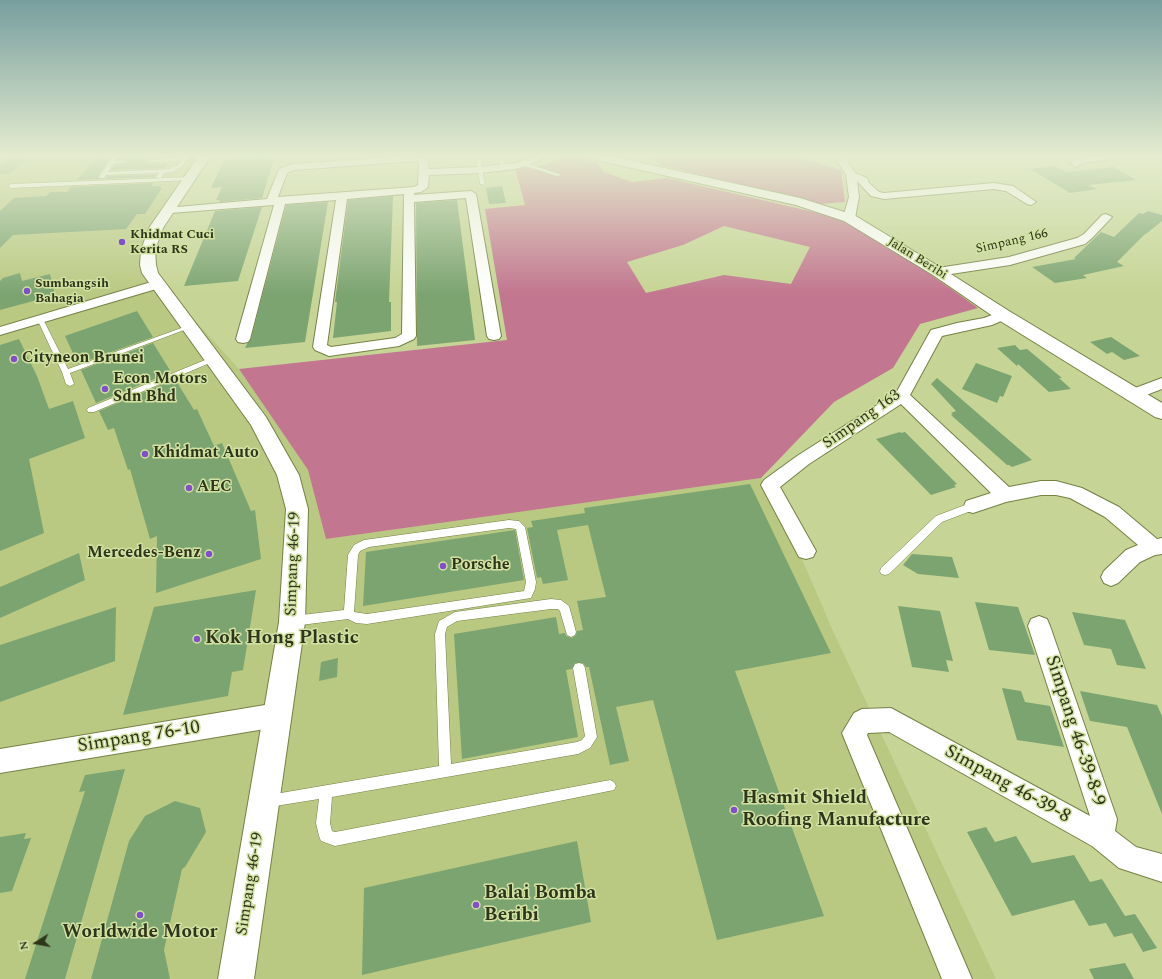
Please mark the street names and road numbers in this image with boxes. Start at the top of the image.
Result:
street label: Simpang 166 [975,226,1049,258]
street label: Jalan Beribi [884,234,950,284]
street label: Simpang 163 [820,386,904,454]
street label: Simpang 46-19 [283,512,305,616]
street label: Simpang 46-39-8-9 [1039,653,1109,809]
street label: Simpang 76-10 [76,717,202,759]
street label: Simpang 46-39-8 [940,741,1074,829]
street label: Simpang 46-19 [233,831,269,937]

